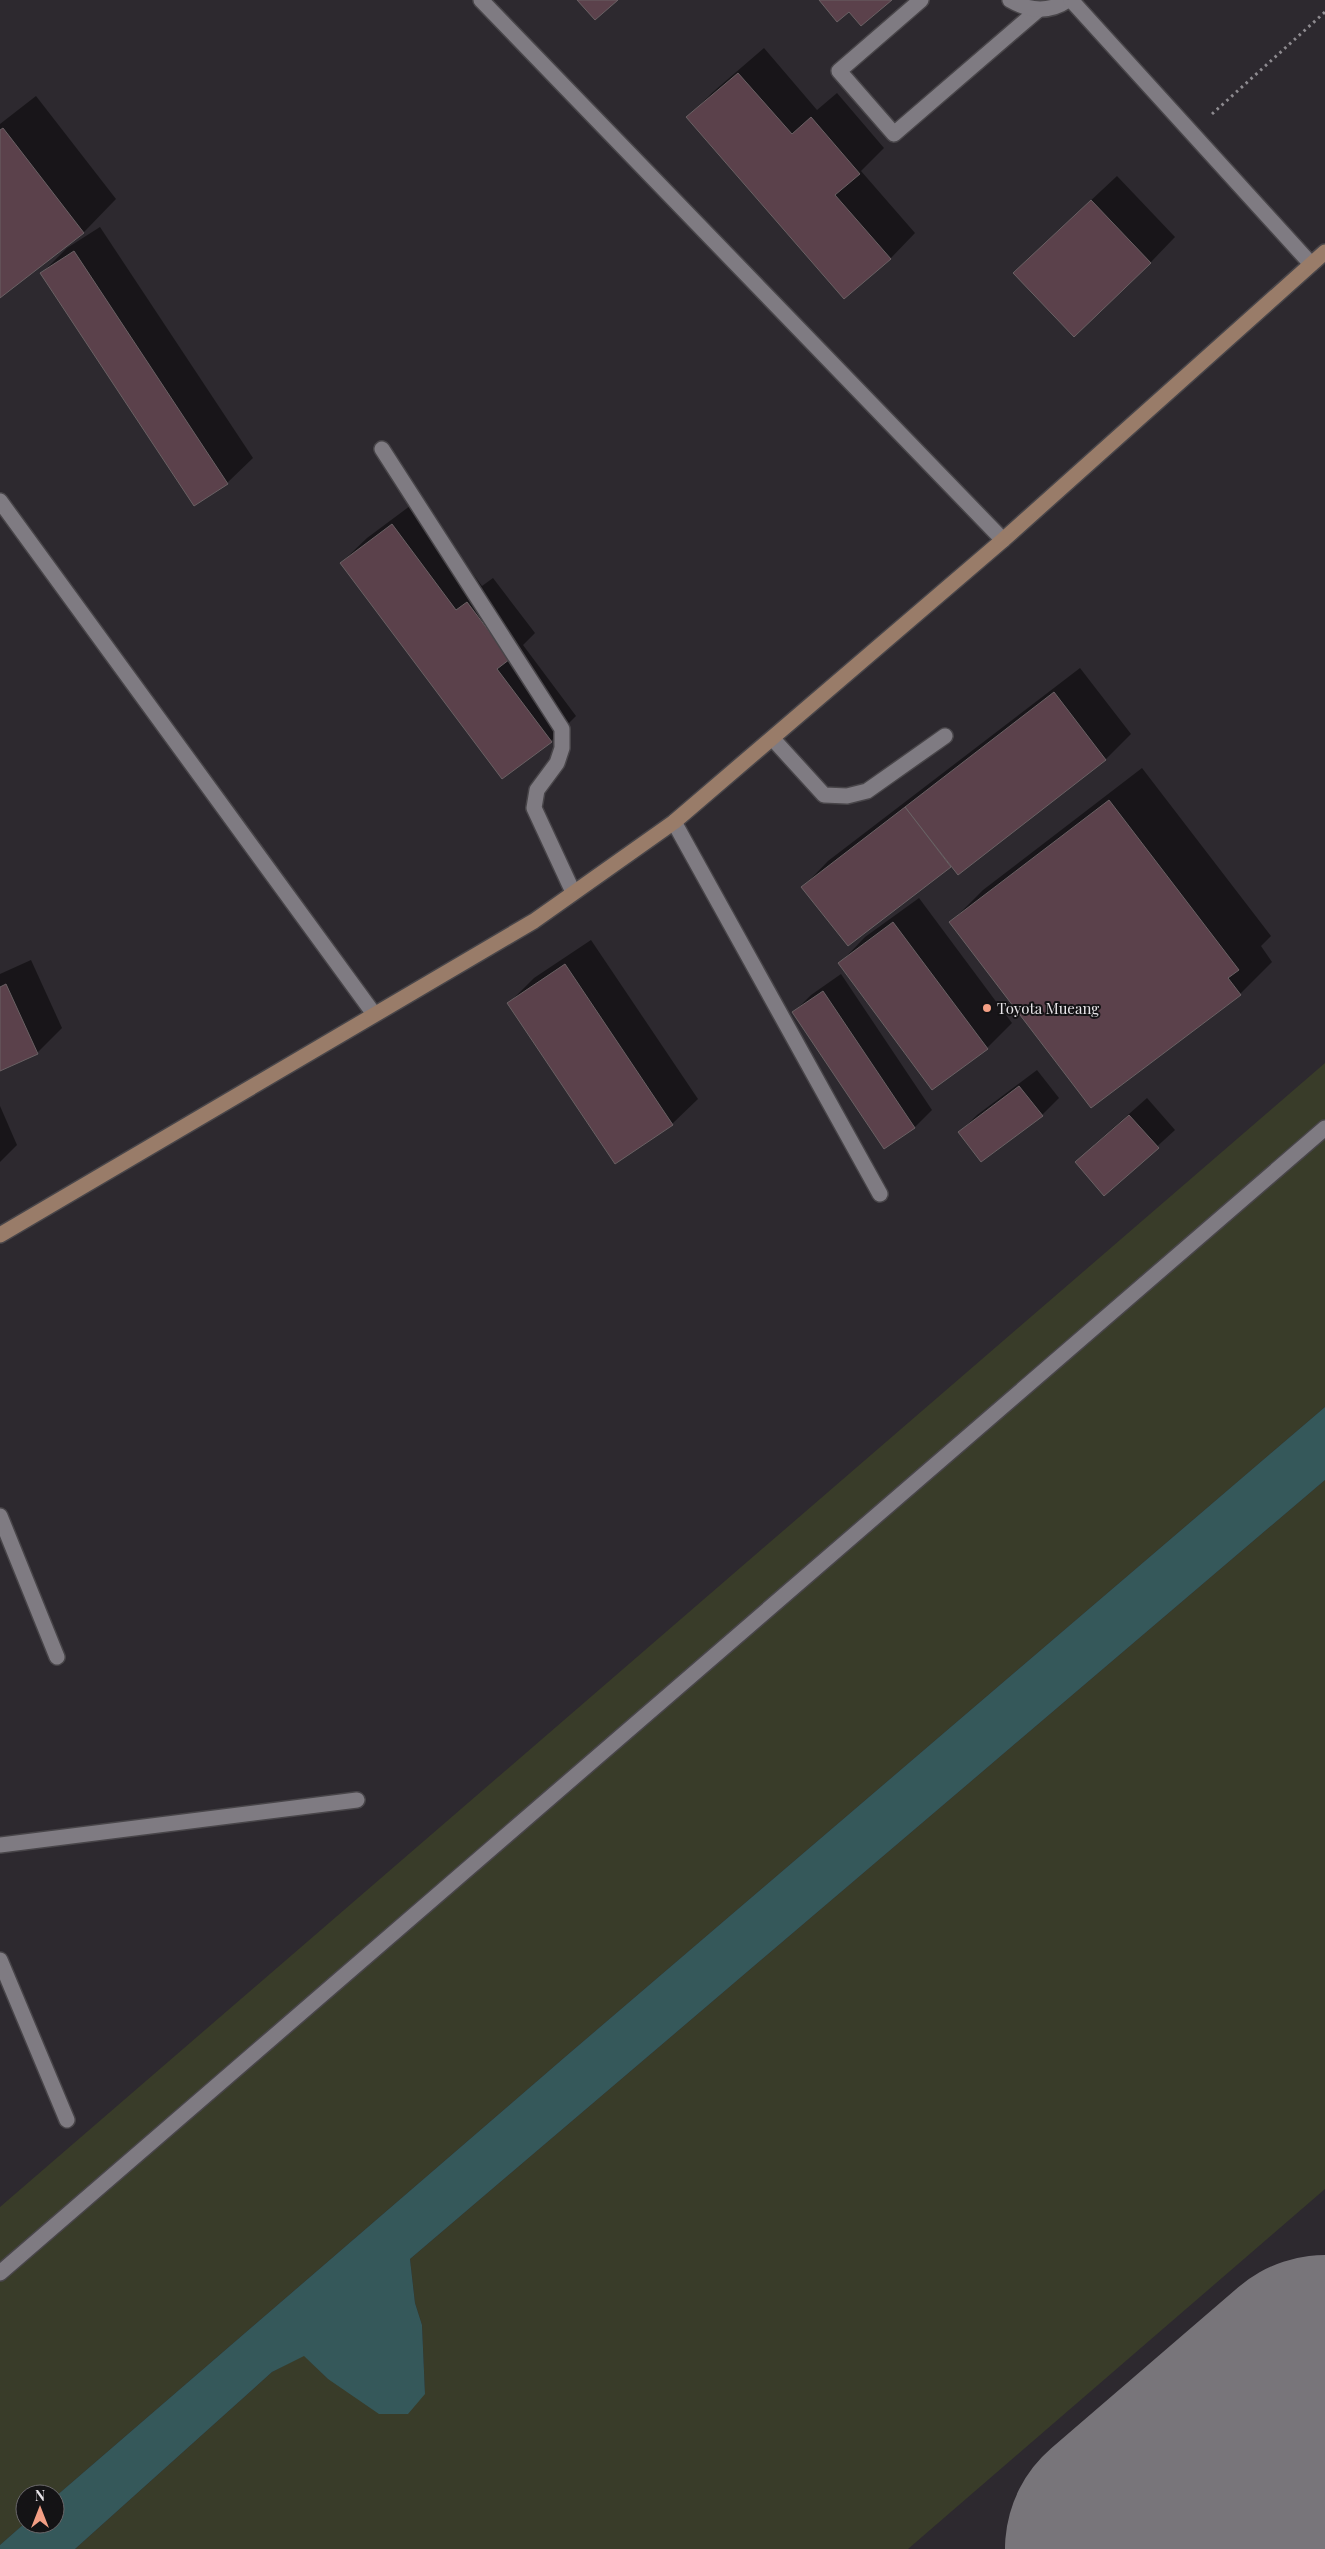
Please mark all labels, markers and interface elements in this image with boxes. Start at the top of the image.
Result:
place label: Toyota Mueang [997,998,1099,1018]
marker: Toyota Mueang [981,1002,993,1014]
north arrow [15,2484,65,2534]
text: N [35,2486,45,2505]

